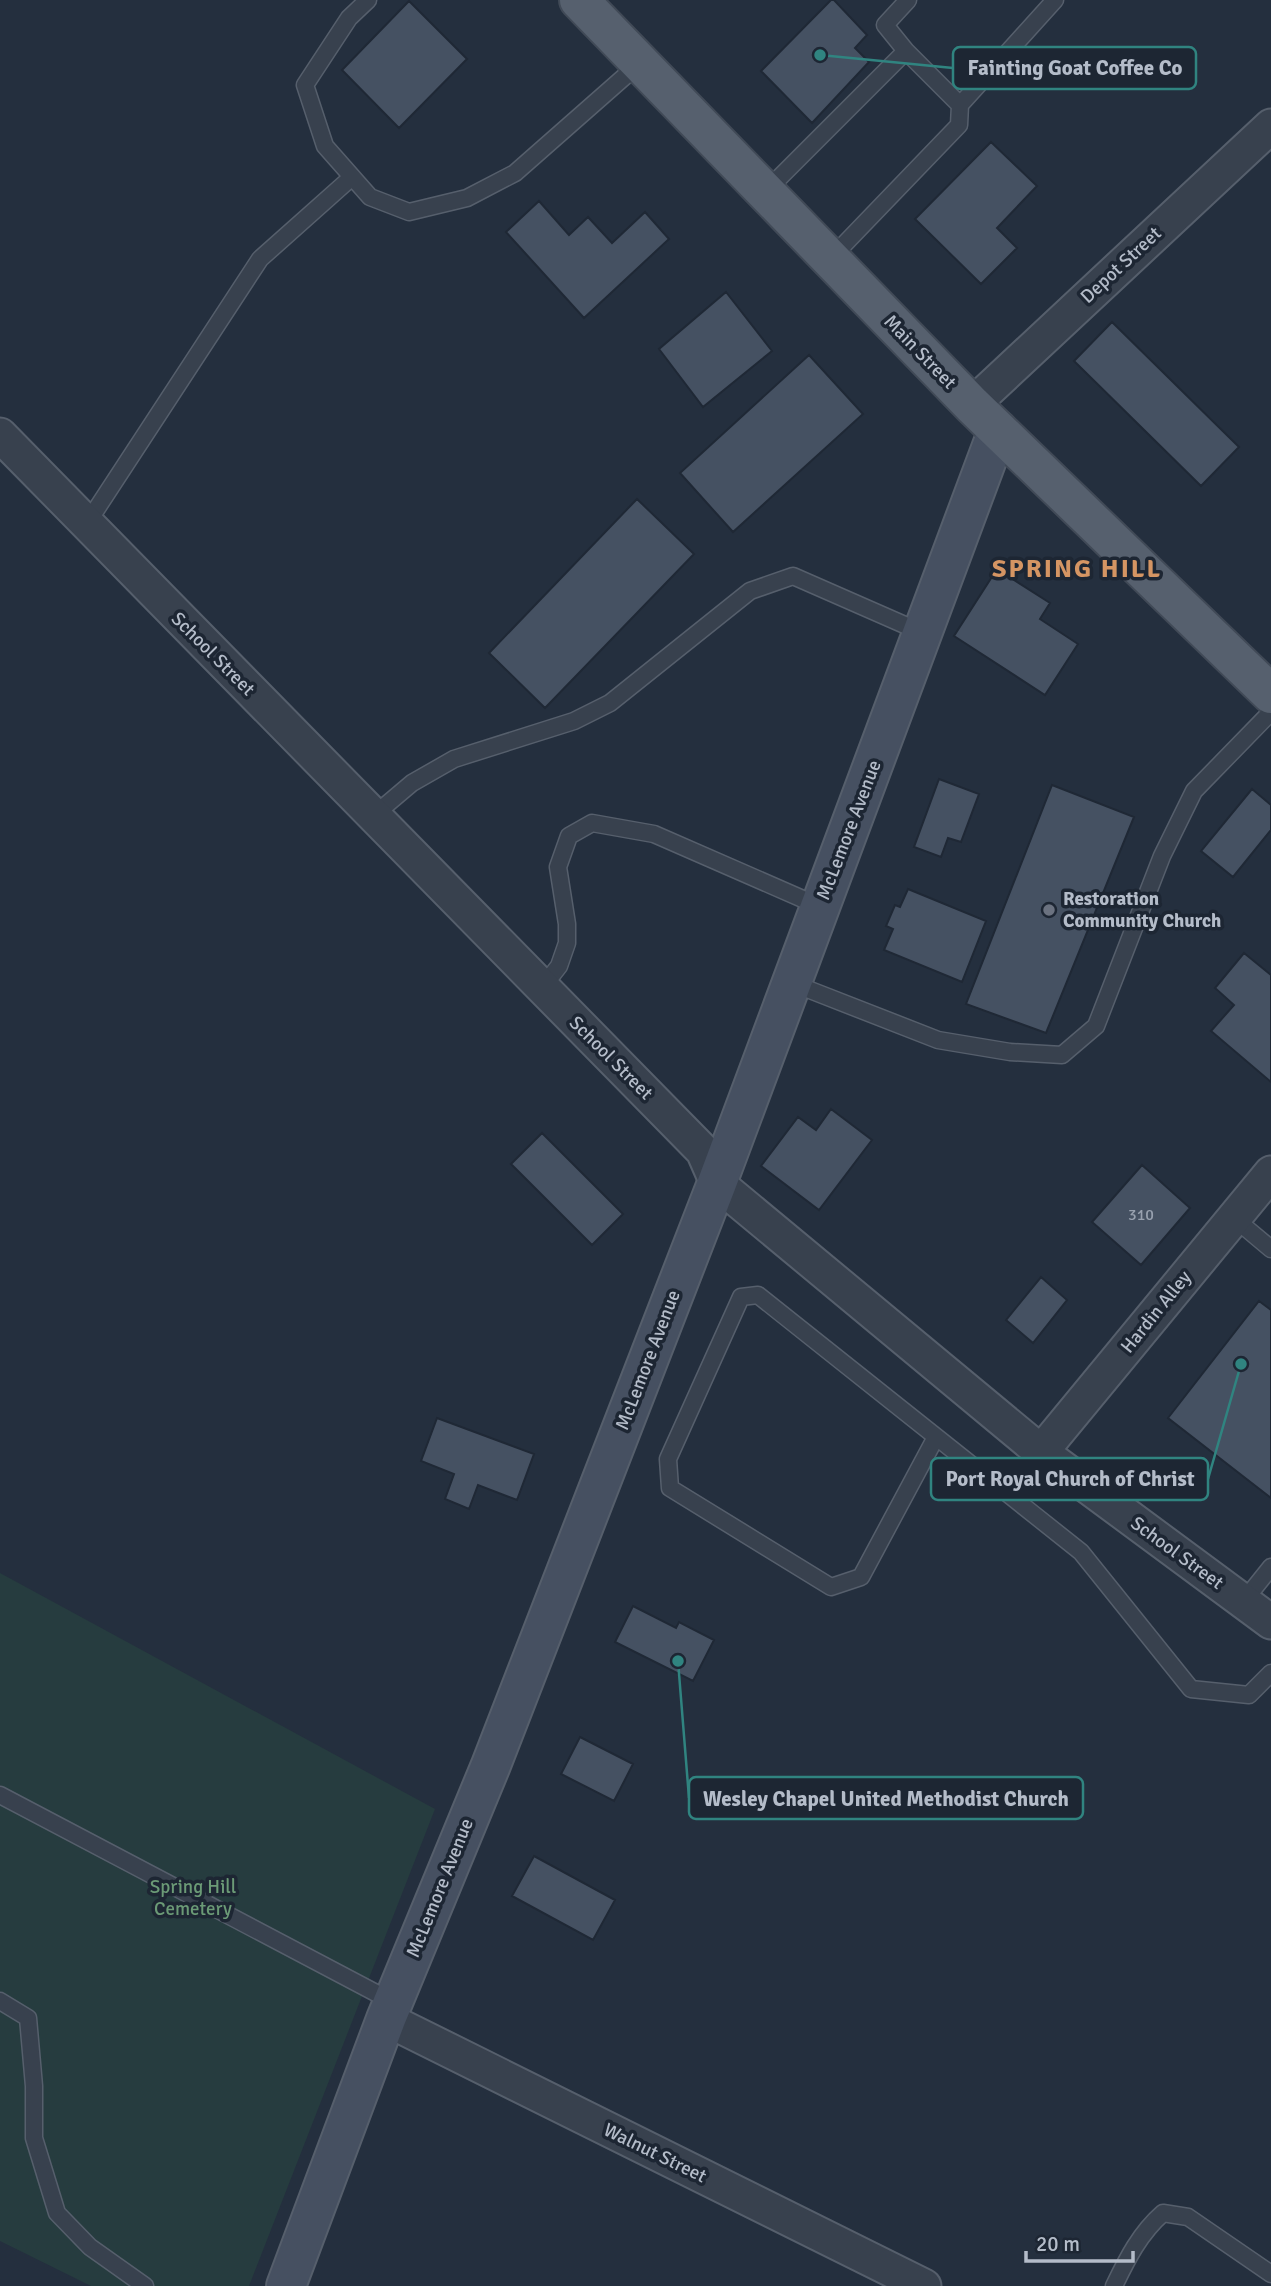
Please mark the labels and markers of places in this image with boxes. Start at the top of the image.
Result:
callout: Fainting Goat Coffee Co [953,47,1196,89]
place label: Restoration Community Church [1063,887,1221,933]
marker: Restoration Community Church [1041,902,1057,918]
callout: Port Royal Church of Christ [931,1458,1208,1500]
callout: Wesley Chapel United Methodist Church [689,1777,1083,1819]

